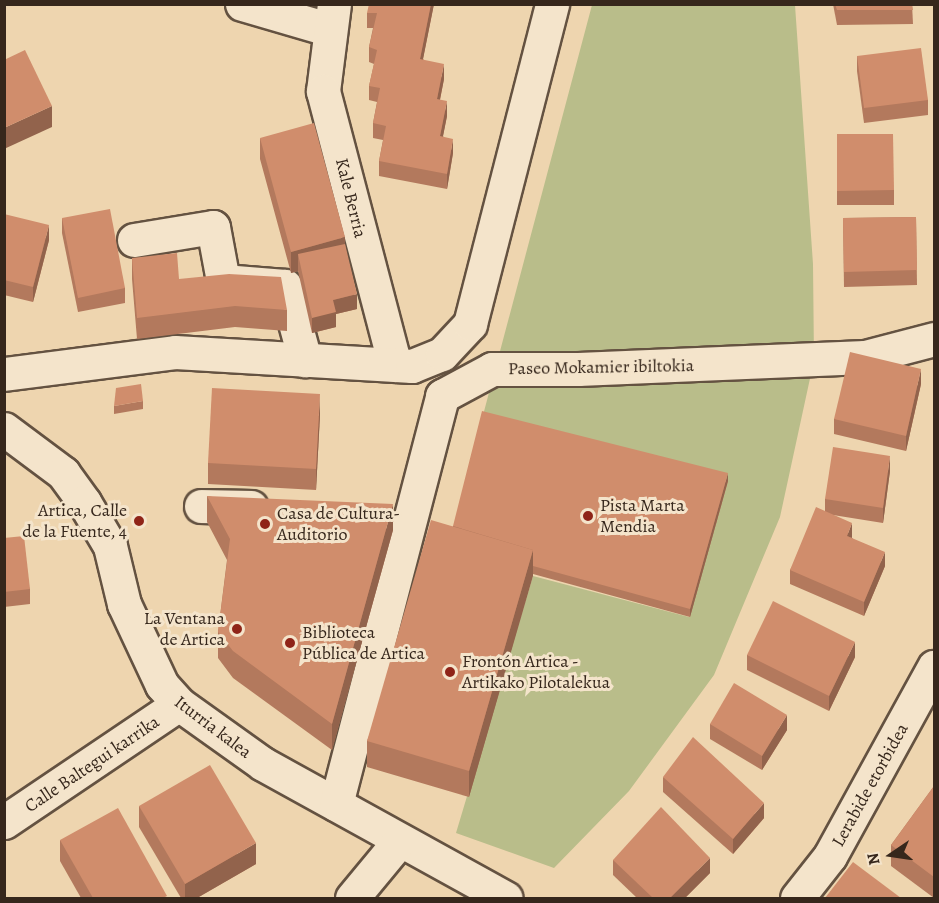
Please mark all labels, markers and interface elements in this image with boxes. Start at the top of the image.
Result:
street label: Kale Berria [331,156,371,240]
street label: Paseo Mokamier ibiltokia [508,355,694,379]
place label: Pista Marta Mendia [600,495,685,538]
place label: Artica, Calle de la Fuente, 4 [22,500,127,542]
place label: Casa de Cultura- Auditorio [277,503,400,546]
marker: Pista Marta Mendia [581,509,595,523]
marker: Artica, Calle de la Fuente, 4 [132,514,146,528]
marker: Casa de Cultura- Auditorio [258,517,272,531]
place label: La Ventana de Artica [144,608,225,650]
marker: La Ventana de Artica [230,622,244,636]
place label: Biblioteca Pública de Artica [302,622,425,664]
marker: Biblioteca Pública de Artica [283,636,297,650]
place label: Frontón Artica - Artikako Pilotalekua [462,651,610,694]
marker: Frontón Artica - Artikako Pilotalekua [443,665,457,679]
street label: Iturria kalea [170,691,256,763]
street label: Calle Baltegui karrika [21,711,163,817]
street label: Lerabide etorbidea [827,719,913,851]
north arrow [861,825,921,885]
text: N [861,851,885,867]

